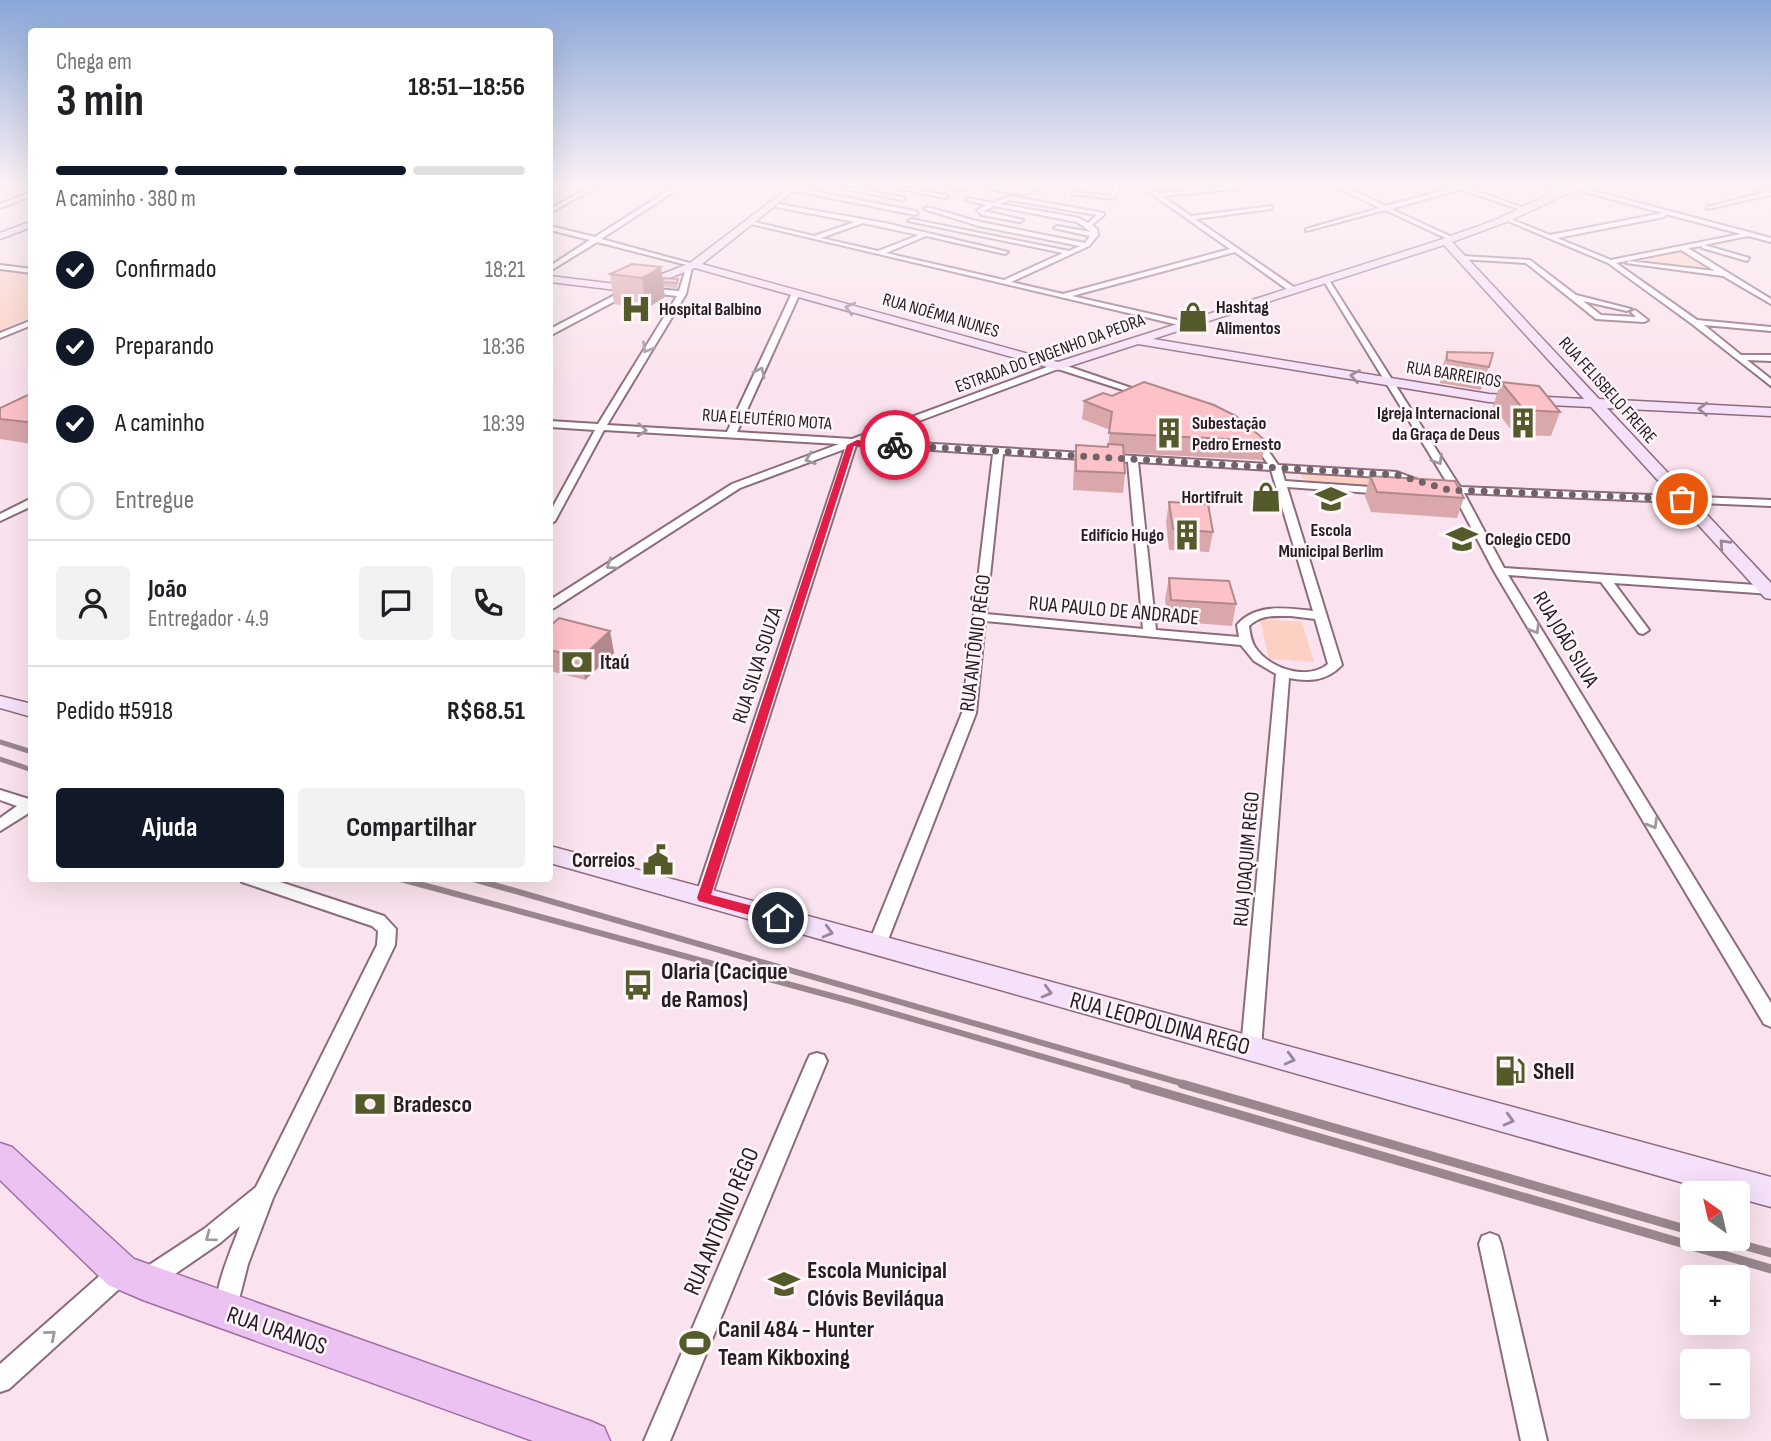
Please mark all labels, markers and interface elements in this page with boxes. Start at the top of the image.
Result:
text: Chega em [56,48,132,76]
text: 18:51–18:56 [408,72,525,103]
text: 3 min [56,74,144,129]
text: A caminho · 380 m [56,185,196,213]
icon: check [56,251,94,289]
text: Confirmado [115,254,216,285]
text: 18:21 [485,256,525,284]
street label: RUA NOÊMIA NUNES [880,289,1002,342]
hospital icon: Hospital Balbino [619,292,653,326]
place label: Hashtag Alimentos [1215,297,1281,339]
place label: Hospital Balbino [659,299,762,320]
shop icon: Hashtag Alimentos [1176,300,1210,334]
one-way arrow [845,302,857,317]
street label: ESTRADA DO ENGENHO DA PEDRA [953,309,1148,398]
icon: check [56,328,94,366]
text: Preparando [115,331,214,362]
text: 18:36 [483,333,525,361]
street label: RUA FELISBELO FREIRE [1554,333,1661,448]
one-way arrow [643,341,656,354]
street label: RUA BARREIROS [1405,357,1503,392]
one-way arrow [752,367,766,379]
one-way arrow [1349,369,1361,384]
one-way arrow [1697,402,1708,417]
place label: Igreja Internacional da Graça de Deus [1377,403,1500,445]
street label: RUA ELEUTÉRIO MOTA [701,404,833,435]
icon: check [56,405,94,443]
building icon: Igreja Internacional da Graça de Deus [1506,406,1540,440]
text: A caminho [115,408,205,439]
text: 18:39 [483,410,525,438]
courier [860,410,930,480]
place label: Subestação Pedro Ernesto [1192,413,1282,455]
building icon: Subestação Pedro Ernesto [1152,416,1186,450]
one-way arrow [637,422,648,437]
icon: bike [876,426,914,464]
one-way arrow [805,451,817,465]
one-way arrow [1430,452,1443,465]
pin [1652,469,1712,529]
shop icon: Hortifruit [1249,480,1283,514]
icon: bag [1663,480,1701,518]
school or university icon: Escola Municipal Berlim [1314,482,1348,516]
text: Entregue [115,485,194,516]
place label: Hortifruit [1181,487,1243,508]
building icon: Edifício Hugo [1170,518,1204,552]
place label: Escola Municipal Berlim [1278,520,1384,562]
school or university icon: Colegio CEDO [1445,522,1479,556]
place label: Edifício Hugo [1081,525,1164,546]
place label: Colegio CEDO [1485,529,1571,550]
one-way arrow [1720,539,1733,552]
one-way arrow [606,557,619,570]
button: person [56,566,130,640]
button: chat [359,566,433,640]
button: phone [451,566,525,640]
street label: RUA ANTÔNIO RÊGO [955,573,996,713]
text: João [148,574,187,605]
street label: RUA JOÃO SILVA [1527,587,1604,692]
street label: RUA PAULO DE ANDRADE [1028,591,1200,630]
street label: RUA SILVA SOUZA [727,603,788,726]
text: Entregador · 4.9 [148,605,269,633]
one-way arrow [1527,622,1540,635]
bank icon: Itaú [560,645,594,679]
place label: Itaú [600,650,629,675]
text: Pedido #5918 [56,696,173,727]
text: R$68.51 [447,696,525,727]
button: Ajuda [56,788,284,868]
button: Compartilhar [298,788,525,868]
street label: RUA JOAQUIM REGO [1228,791,1265,928]
one-way arrow [1645,816,1658,829]
public building icon: Correios [641,843,675,877]
place label: Correios [572,848,635,873]
pin [748,888,808,948]
icon: home [759,899,797,937]
one-way arrow [822,924,834,938]
place label: Olaria (Cacique de Ramos) [661,957,788,1014]
bus stop icon: Olaria (Cacique de Ramos) [621,968,655,1002]
one-way arrow [1041,984,1053,998]
street label: RUA LEOPOLDINA REGO [1067,985,1253,1061]
one-way arrow [1284,1051,1296,1065]
fuel station icon: Shell [1493,1054,1527,1088]
place label: Shell [1533,1057,1575,1086]
bank icon: Bradesco [353,1087,387,1121]
place label: Bradesco [393,1090,472,1119]
one-way arrow [1503,1111,1515,1126]
street label: RUA ANTÔNIO RÊGO [677,1143,766,1299]
north arrow [1680,1181,1750,1251]
map controls [1680,1181,1750,1419]
one-way arrow [205,1229,217,1242]
place label: Escola Municipal Clóvis Beviláqua [807,1256,947,1313]
button: + [1680,1265,1750,1335]
school or university icon: Escola Municipal Clóvis Beviláqua [767,1267,801,1301]
street label: RUA URANOS [223,1300,331,1361]
place label: Canil 484 - Hunter Team Kikboxing [718,1315,875,1372]
sports icon: Canil 484 - Hunter Team Kikboxing [678,1326,712,1360]
one-way arrow [43,1331,56,1343]
button: − [1680,1349,1750,1419]

